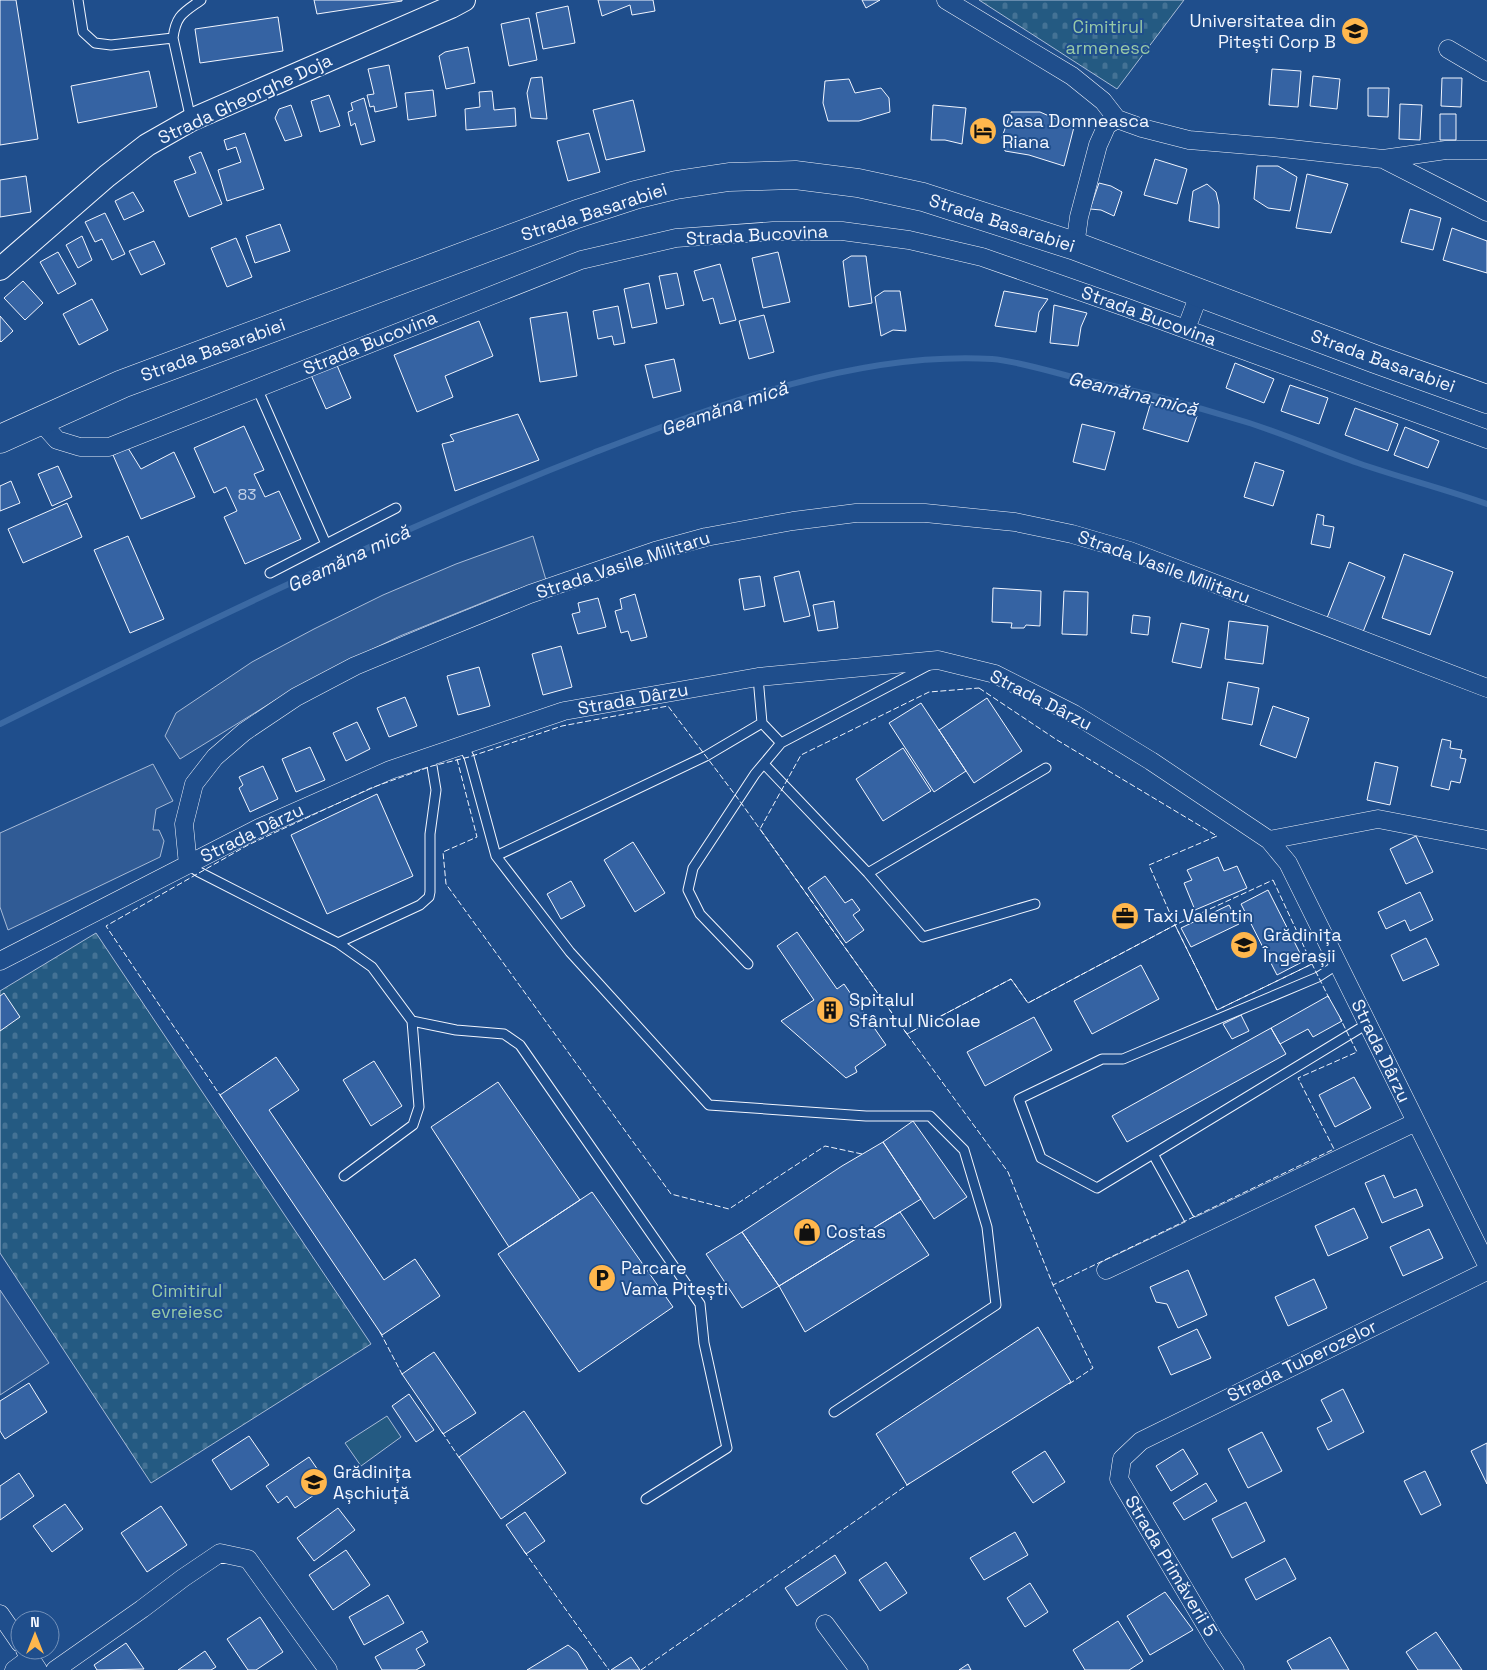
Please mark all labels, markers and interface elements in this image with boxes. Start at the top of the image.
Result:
place label: Universitatea din Pitești Corp B [1189,9,1336,53]
park label: Cimitirul armenesc [1065,15,1151,59]
school or university icon: Universitatea din Pitești Corp B [1340,16,1370,46]
street label: Strada Gheorghe Doja [154,48,335,149]
place label: Casa Domneasca Riana [1002,109,1149,153]
hotel icon: Casa Domneasca Riana [968,116,998,146]
street label: Strada Basarabiei [518,177,670,246]
street label: Strada Basarabiei [926,188,1078,257]
street label: Strada Bucovina [685,219,829,250]
street label: Strada Bucovina [1078,280,1220,351]
street label: Strada Bucovina [299,305,440,380]
street label: Strada Basarabiei [137,313,288,386]
street label: Strada Basarabiei [1308,324,1459,397]
water label: Geamăna mică [1065,365,1201,422]
water label: Geamăna mică [657,375,792,442]
house number: 83 [238,485,256,504]
water label: Geamăna mică [283,519,415,598]
street label: Strada Vasile Militaru [1075,525,1254,608]
street label: Strada Vasile Militaru [533,526,713,604]
street label: Strada Dârzu [986,664,1096,735]
street label: Strada Dârzu [576,677,690,720]
street label: Strada Dârzu [196,798,307,867]
office icon: Taxi Valentin [1110,901,1140,931]
place label: Taxi Valentin [1144,904,1253,927]
place label: Grădinița Îngerașii [1262,923,1342,967]
school or university icon: Grădinița Îngerașii [1229,930,1259,960]
place label: Spitalul Sfântul Nicolae [849,988,981,1032]
building icon: Spitalul Sfântul Nicolae [815,995,845,1025]
street label: Strada Dârzu [1347,995,1416,1106]
shop icon: Costas [792,1217,822,1247]
place label: Costas [826,1220,886,1243]
place label: Parcare Vama Pitești [621,1256,728,1300]
parking icon: Parcare Vama Pitești [587,1263,617,1293]
park label: Cimitirul evreiesc [151,1279,223,1323]
street label: Strada Tuberozelor [1223,1314,1381,1407]
place label: Grădinița Așchiuță [333,1460,412,1504]
school or university icon: Grădinița Așchiuță [299,1467,329,1497]
street label: Strada Primăverii 5 [1120,1491,1223,1641]
north arrow [10,1610,60,1660]
text: N [30,1613,40,1631]

